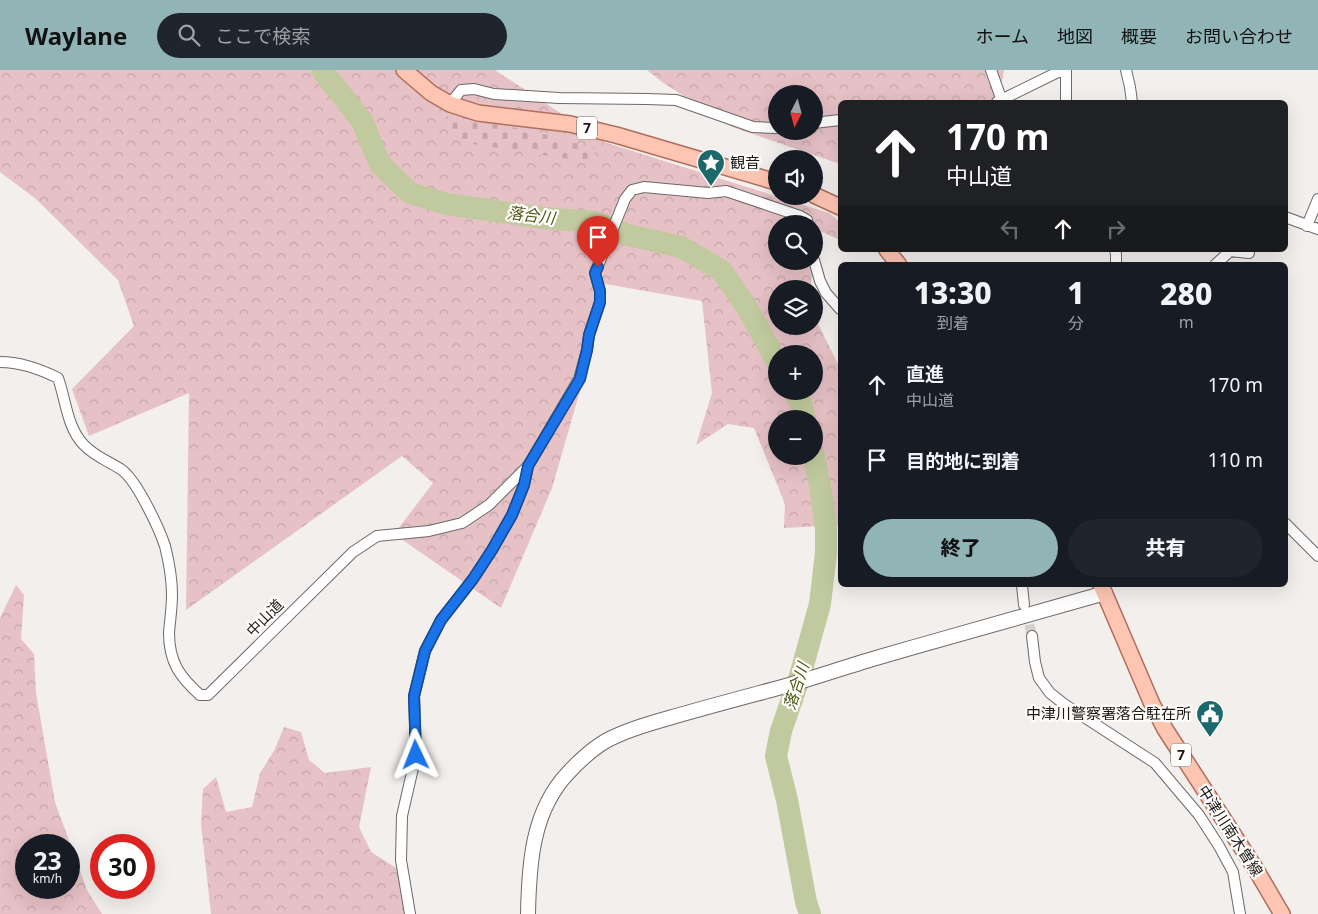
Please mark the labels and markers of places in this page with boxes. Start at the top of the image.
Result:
place icon: 観音 [696,148,726,187]
place label: 観音 [730,152,760,172]
pin [577,216,619,267]
public building icon: 中津川警察署落合駐在所 [1195,699,1225,738]
place label: 中津川警察署落合駐在所 [1026,703,1191,723]

